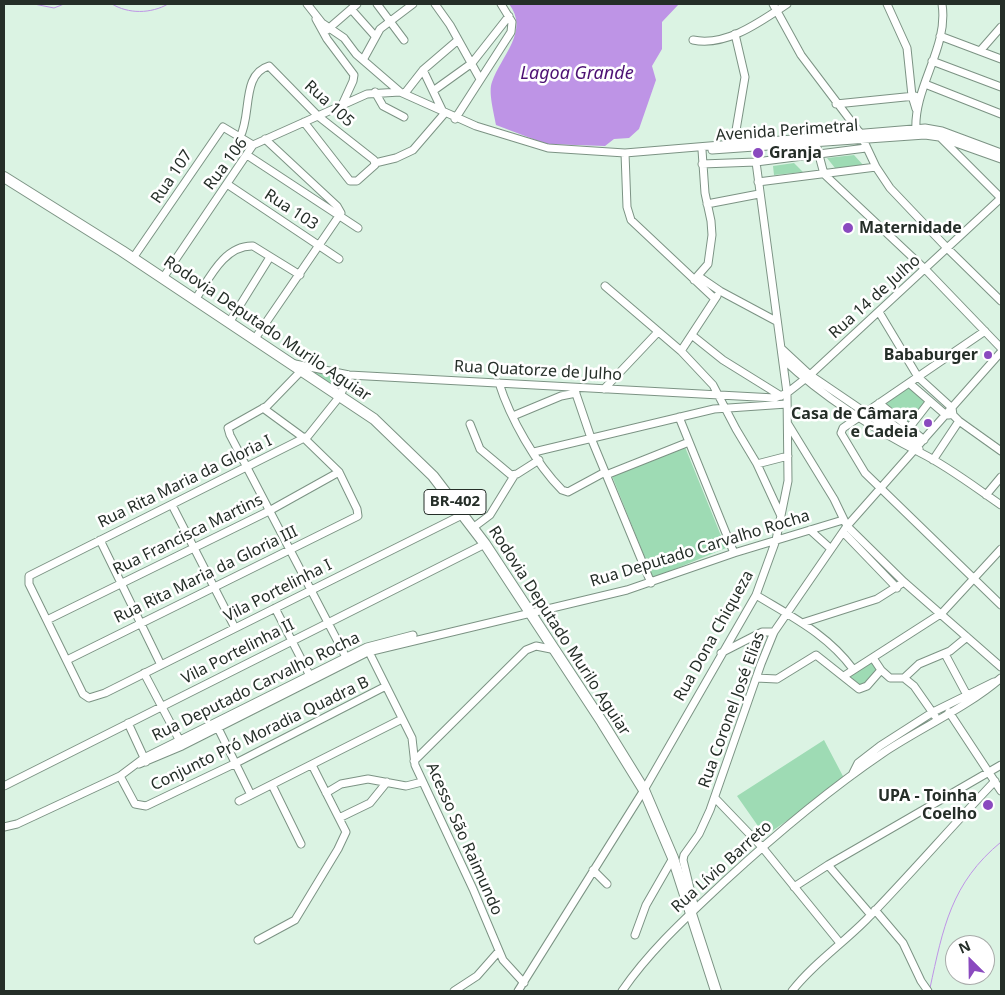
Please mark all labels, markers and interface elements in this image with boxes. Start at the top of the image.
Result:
water label: Lagoa Grande [520,63,634,85]
street label: Rua 105 [300,77,358,131]
street label: Avenida Perimetral [715,116,859,146]
street label: Rua 106 [200,134,252,194]
place label: Granja [769,143,822,163]
marker: Granja [751,146,765,160]
street label: Rua 107 [147,147,197,207]
street label: Rua 103 [260,185,322,235]
place label: Maternidade [859,218,962,238]
marker: Maternidade [841,221,855,235]
street label: Rua 14 de Julho [825,251,925,343]
street label: Rodovia Deputado Murilo Aguiar [160,252,374,406]
place label: Bababurger [884,345,978,365]
marker: Bababurger [982,349,994,361]
street label: Rua Quatorze de Julho [454,357,622,385]
place label: Casa de Câmara e Cadeia [791,404,918,442]
marker: Casa de Câmara e Cadeia [922,417,934,429]
street label: Rua Rita Maria da Gloria I [95,431,275,533]
street label: Rua Francisca Martins [110,490,266,580]
road number: BR-402 [424,490,486,514]
street label: Rua Deputado Carvalho Rocha [588,506,812,592]
street label: Rua Rita Maria da Gloria III [111,522,301,628]
street label: Rodovia Deputado Murilo Aguiar [484,523,634,739]
street label: Vila Portelinha I [221,556,335,626]
street label: Rua Dona Chiqueza [670,567,758,705]
street label: Vila Portelinha II [178,615,298,689]
street label: Rua Deputado Carvalho Rocha [149,628,363,746]
street label: Rua Coronel José Elias [695,629,769,791]
street label: Conjunto Pró Moradia Quadra B [148,673,372,795]
street label: Acesso São Raimundo [422,760,506,918]
place label: UPA - Toinha Coelho [878,786,977,824]
marker: UPA - Toinha Coelho [981,798,995,812]
street label: Rua Lívio Barreto [668,817,776,917]
north arrow [945,935,995,985]
text: N [955,936,973,958]

